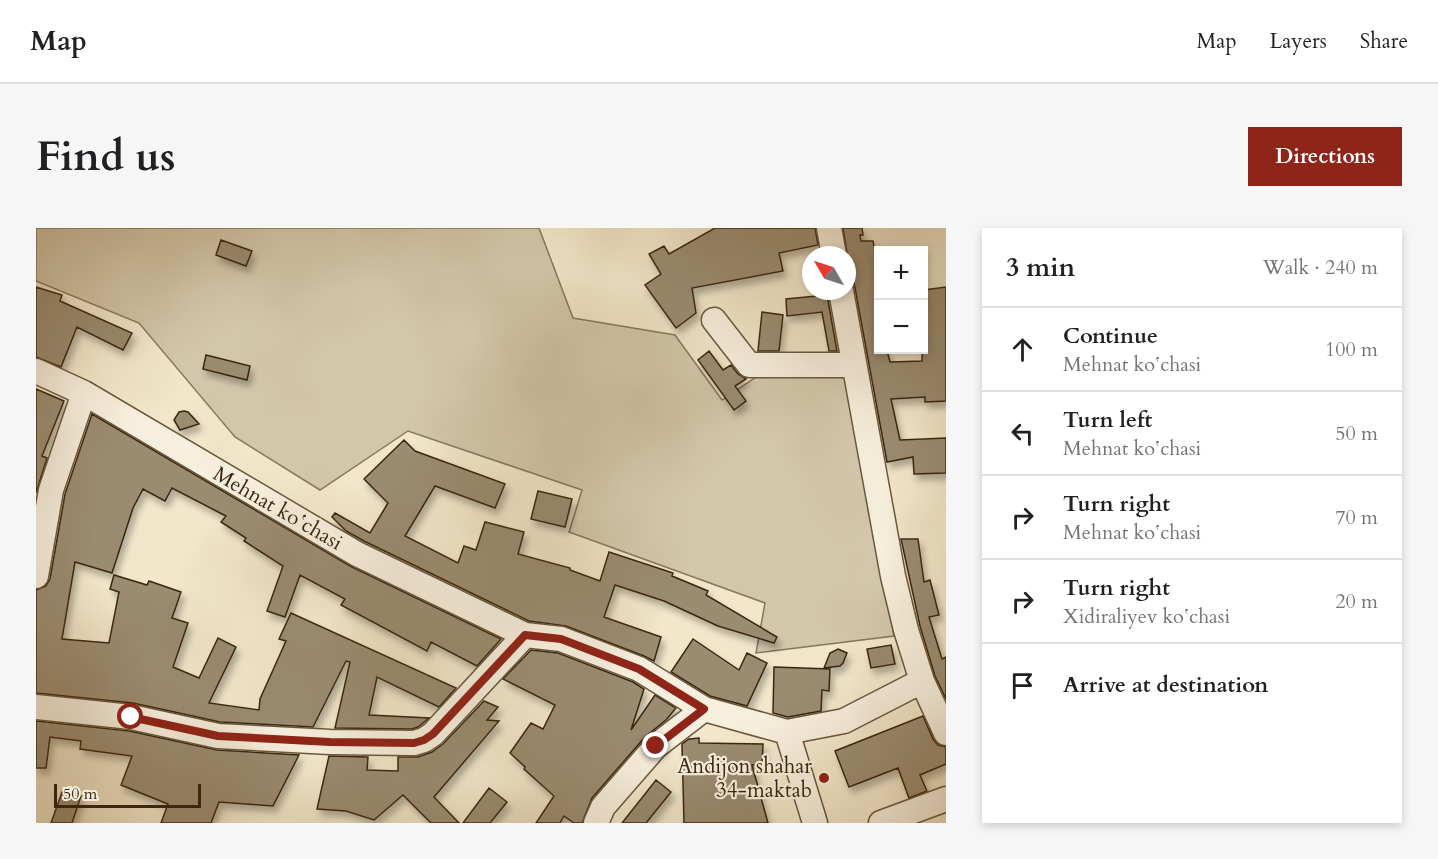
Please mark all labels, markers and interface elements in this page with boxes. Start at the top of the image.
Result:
text: Map [30,22,87,60]
text: Map [1197,27,1237,56]
text: Layers [1270,27,1327,56]
text: Share [1360,27,1408,56]
button: Directions [1248,127,1402,186]
text: Find us [36,128,176,185]
north arrow [802,246,856,300]
map controls [874,246,928,354]
button: + [874,246,928,300]
text: 3 min [1006,250,1075,285]
text: Walk · 240 m [1263,254,1378,281]
button: − [874,300,928,354]
text: Continue [1063,321,1158,351]
icon: ahead [1006,333,1039,366]
text: 100 m [1325,336,1378,363]
text: Mehnat koʻchasi [1063,351,1201,378]
text: Turn left [1063,405,1152,435]
icon: left [1006,417,1039,450]
text: 50 m [1335,420,1378,447]
text: Mehnat koʻchasi [1063,435,1201,462]
street label: Mehnat koʻchasi [208,460,348,557]
text: Turn right [1063,489,1170,519]
icon: right [1006,501,1039,534]
text: 70 m [1335,504,1378,531]
text: Mehnat koʻchasi [1063,519,1201,546]
text: Turn right [1063,573,1170,603]
icon: right [1006,585,1039,618]
text: 20 m [1335,588,1378,615]
text: Xidiraliyev koʻchasi [1063,603,1230,630]
icon: arrive [1006,669,1039,702]
text: Arrive at destination [1063,670,1268,700]
route start [117,703,143,729]
route end [642,732,668,758]
place label: Andijon shahar 34-maktab [677,752,812,805]
marker: Andijon shahar 34-maktab [817,771,831,785]
scale bar [54,781,201,808]
text: 50 m [63,783,97,805]

